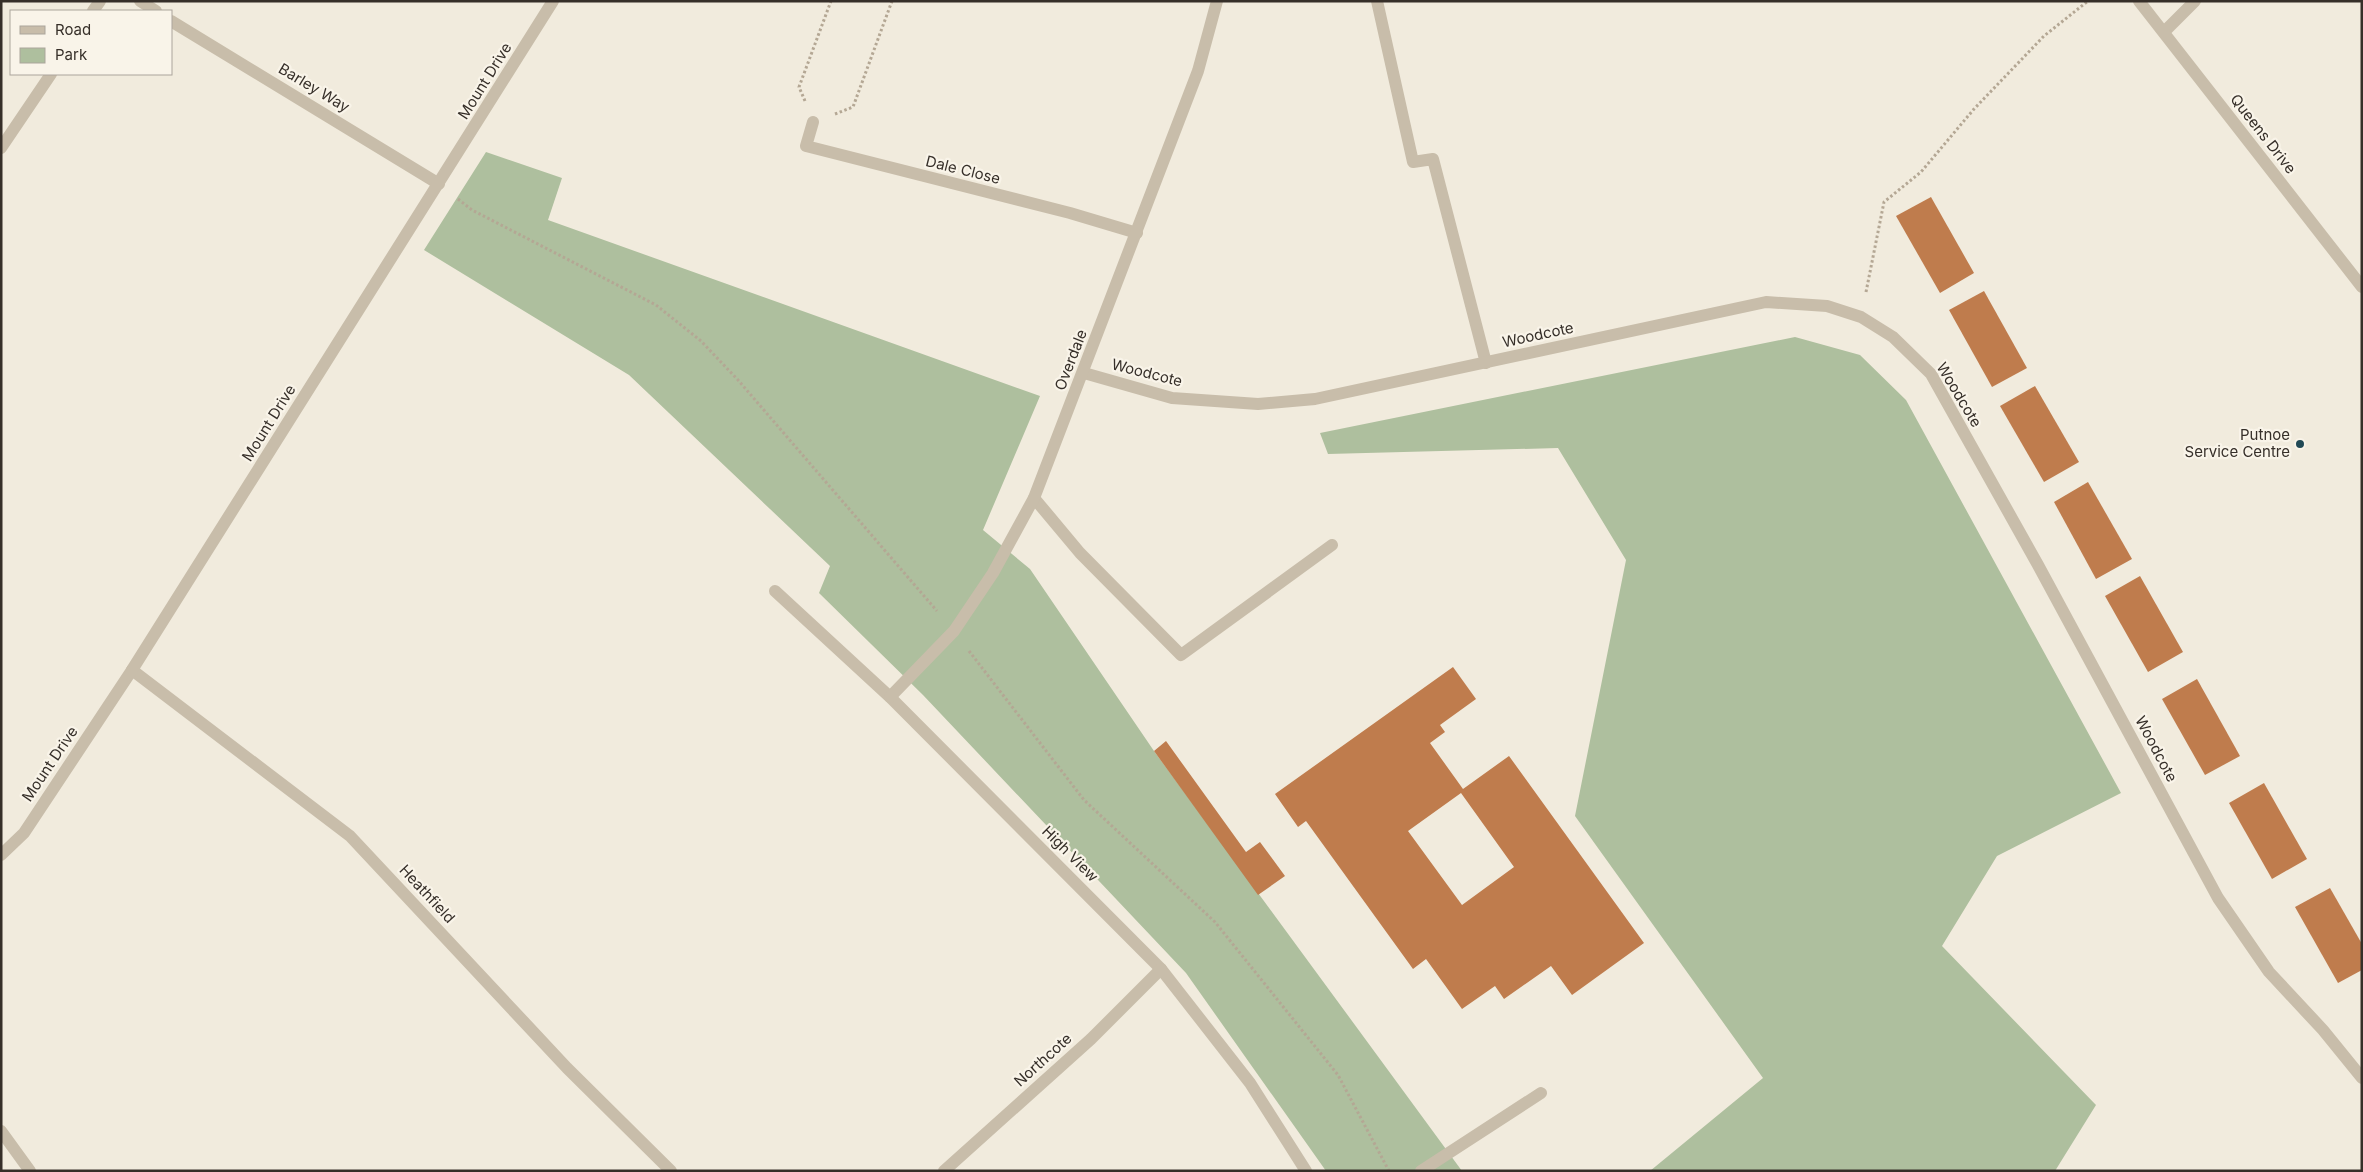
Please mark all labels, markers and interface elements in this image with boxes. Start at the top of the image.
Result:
legend [10,10,172,75]
text: Road [55,20,91,39]
street label: Mount Drive [454,39,516,123]
text: Park [55,45,88,64]
street label: Barley Way [275,59,354,116]
street label: Queens Drive [2226,90,2300,177]
street label: Dale Close [924,151,1002,188]
street label: Woodcote [1501,318,1575,351]
street label: Overdale [1050,327,1091,393]
street label: Woodcote [1110,355,1184,390]
street label: Woodcote [1933,359,1986,431]
street label: Mount Drive [238,381,300,465]
place label: Putnoe Service Centre [2185,425,2290,461]
marker: Putnoe Service Centre [2294,438,2306,450]
street label: Woodcote [2131,712,2182,785]
street label: Mount Drive [17,723,82,805]
street label: High View [1038,822,1102,886]
street label: Heathfield [396,860,459,927]
street label: Northcote [1010,1029,1075,1090]

